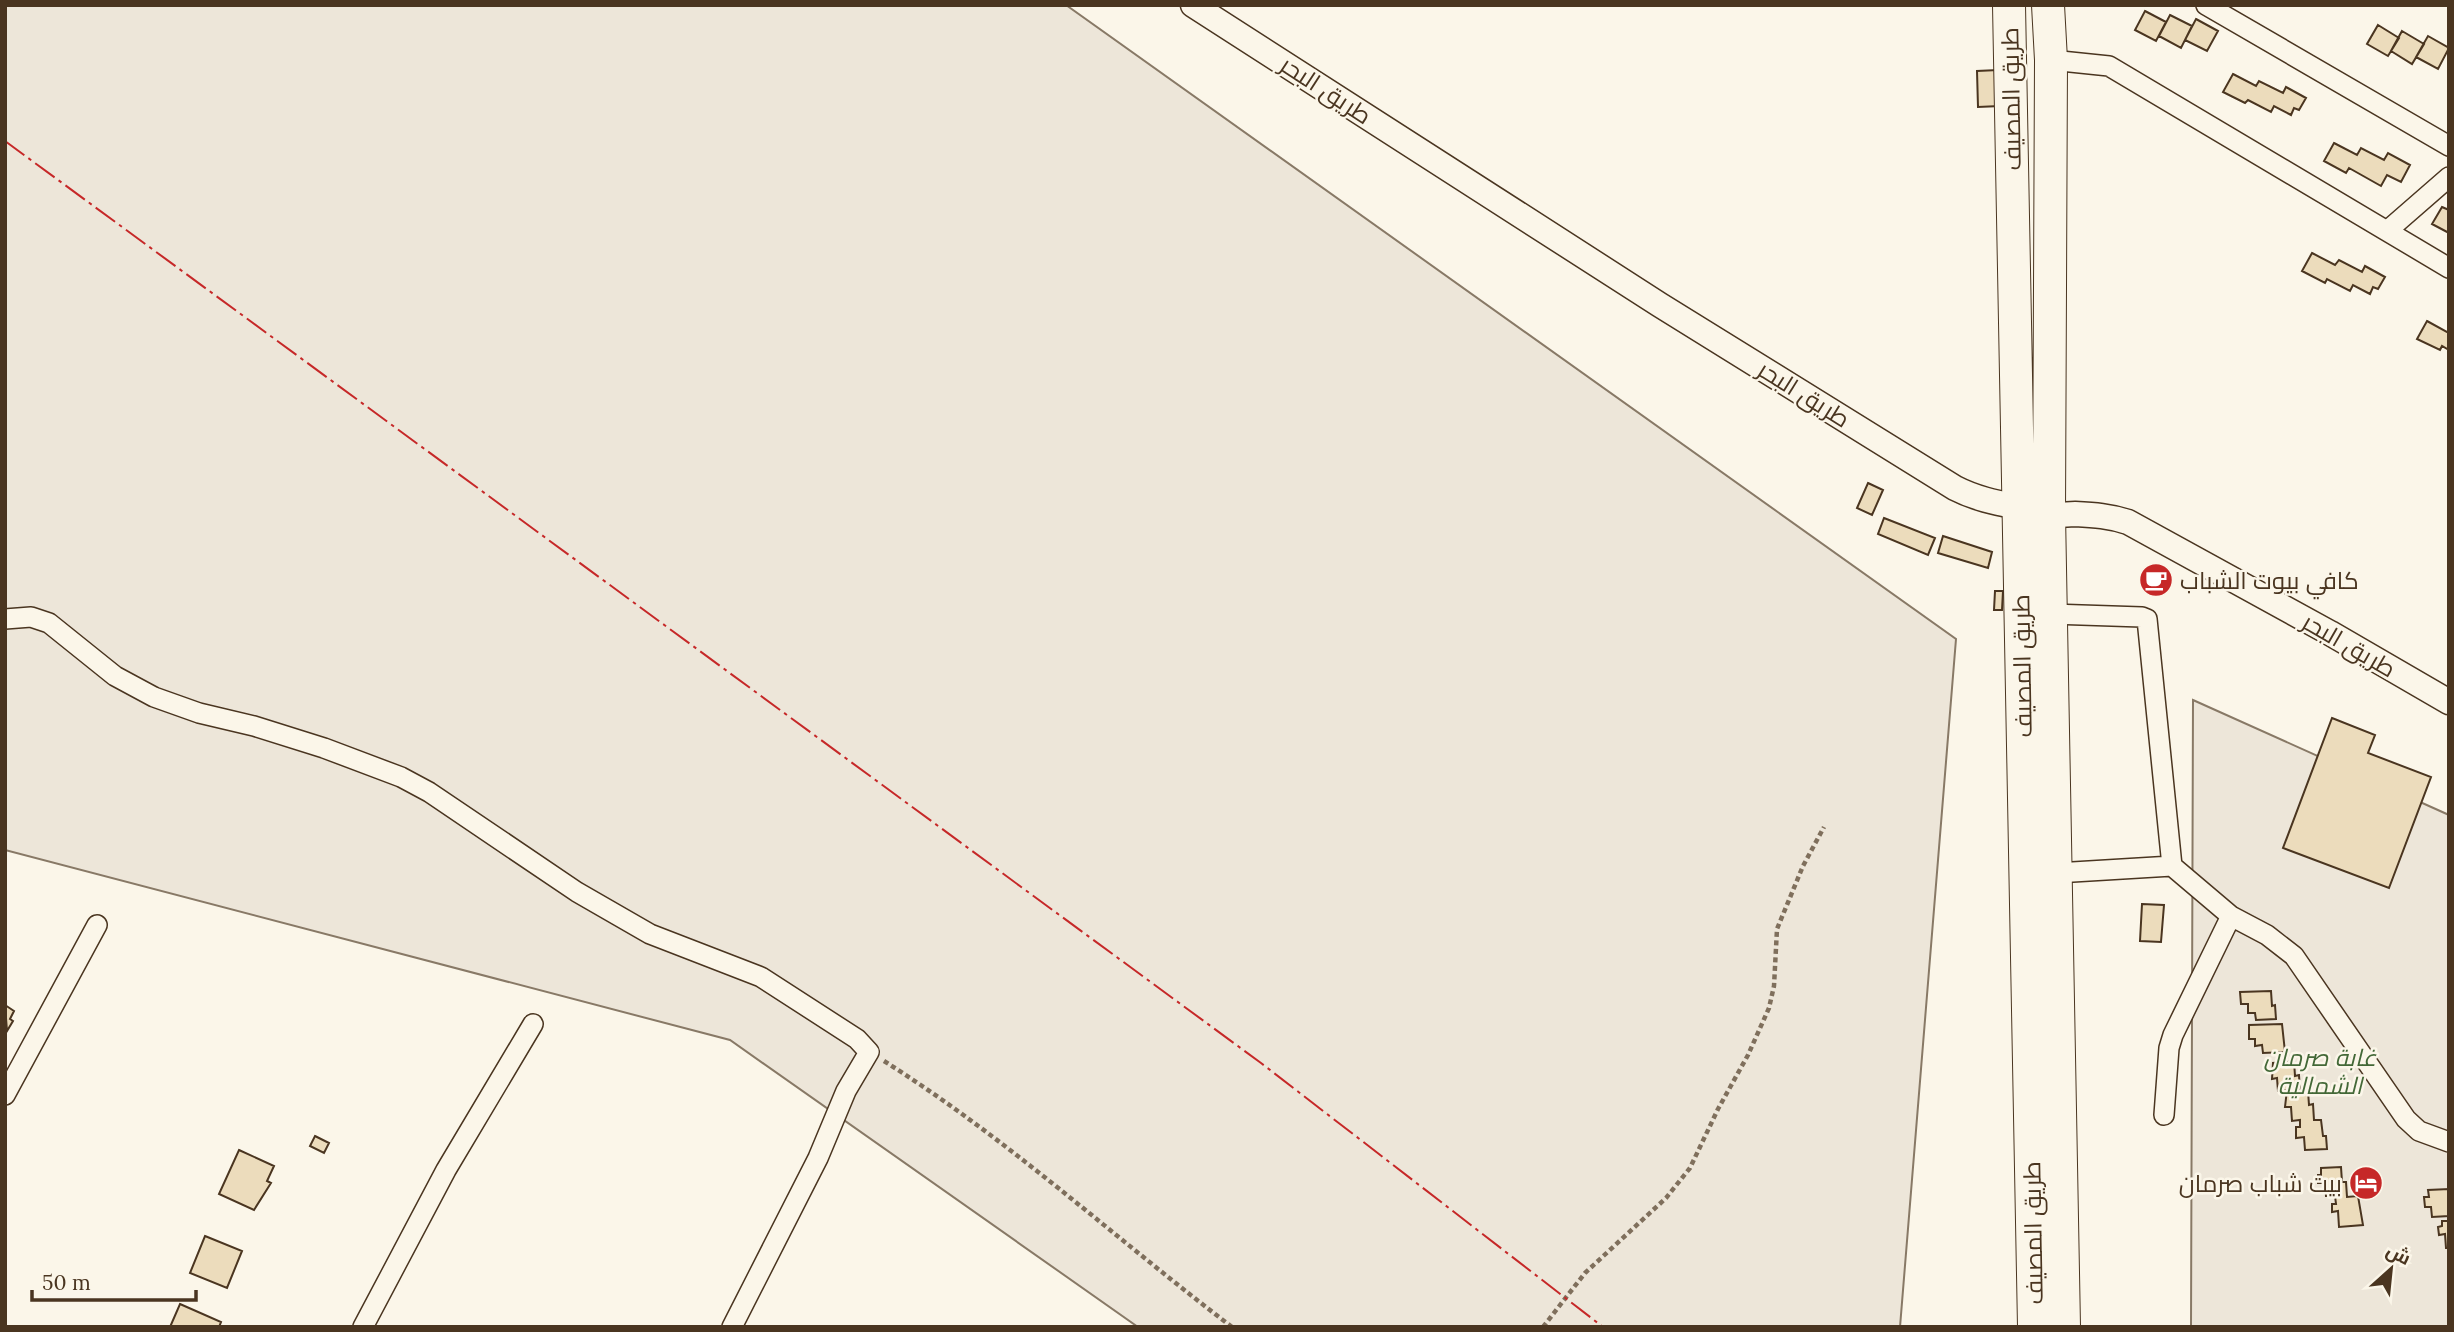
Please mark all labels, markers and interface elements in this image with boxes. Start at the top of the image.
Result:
street label: طريق المصيف [1994,27,2028,171]
street label: طريق البحر [1273,48,1378,131]
street label: طريق البحر [1750,353,1856,434]
cafe icon: كافي بيوت الشباب [2137,561,2175,599]
place label: كافي بيوت الشباب [2180,565,2359,600]
street label: طريق المصيف [2005,594,2039,738]
street label: طريق البحر [2295,605,2401,684]
park label: غابة صرمان الشمالية [2264,1042,2377,1101]
street label: طريق المصيف [2016,1161,2050,1305]
hotel icon: بيت شباب صرمان [2347,1164,2385,1202]
place label: بيت شباب صرمان [2179,1168,2342,1199]
north arrow [2356,1234,2426,1304]
text: ش [2382,1238,2415,1270]
scale bar [32,1258,196,1302]
text: 50 m [42,1269,91,1296]

